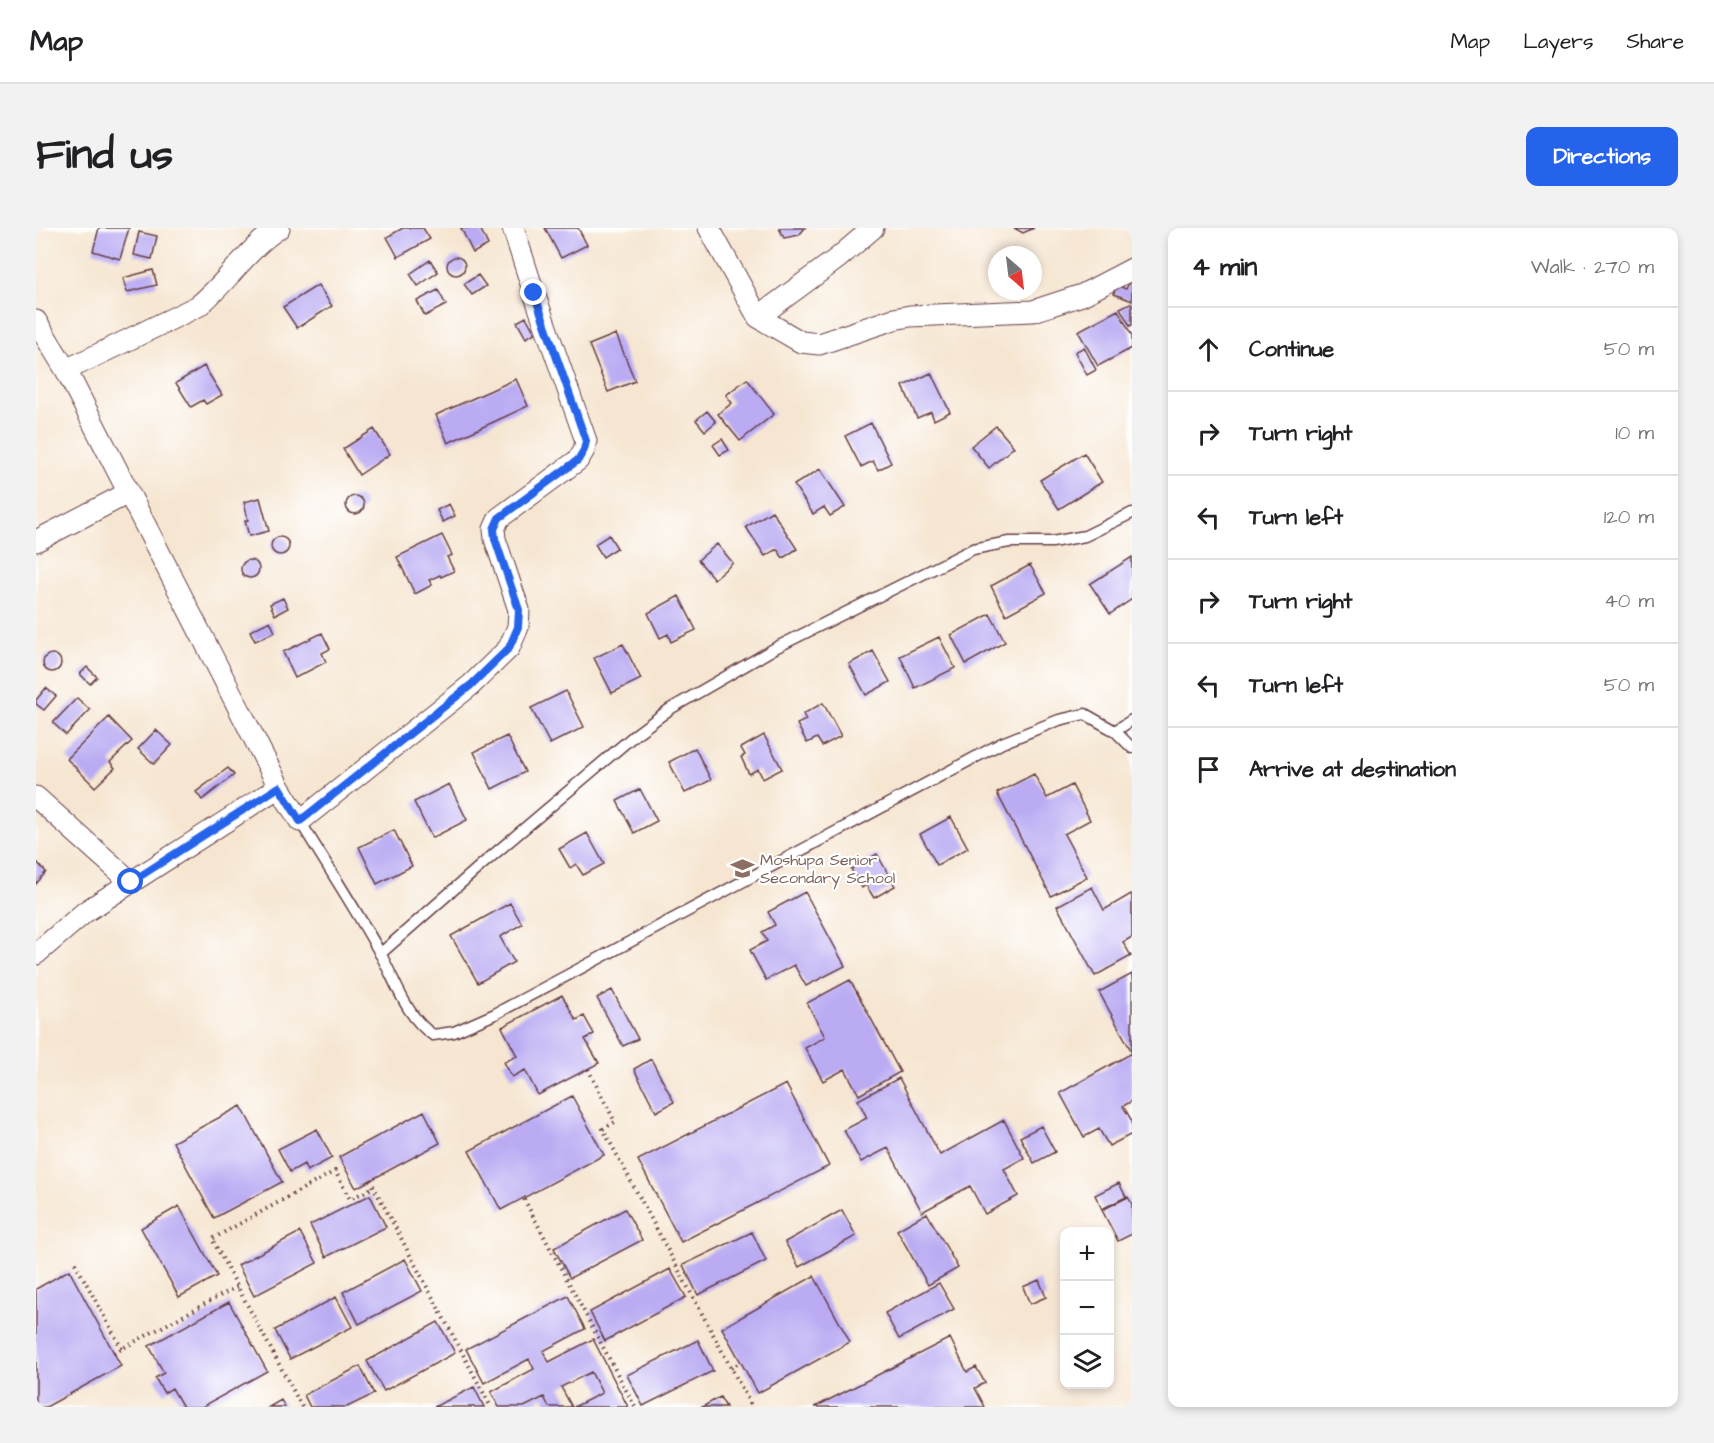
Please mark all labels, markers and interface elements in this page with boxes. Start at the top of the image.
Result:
text: Map [30,22,83,61]
text: Map [1450,27,1490,56]
text: Layers [1523,27,1593,56]
text: Share [1626,27,1684,56]
text: Find us [36,127,173,185]
button: Directions [1526,127,1678,186]
north arrow [988,246,1042,300]
text: 4 min [1192,249,1257,285]
text: Walk · 270 m [1531,253,1654,281]
route end [520,279,546,305]
icon: ahead [1192,333,1225,366]
text: Continue [1249,334,1334,365]
text: 50 m [1604,335,1654,363]
icon: right [1192,417,1225,450]
text: Turn right [1249,418,1352,449]
text: 10 m [1615,419,1654,447]
icon: left [1192,501,1225,534]
text: Turn left [1249,502,1343,533]
text: 120 m [1604,503,1654,531]
icon: right [1192,585,1225,618]
text: Turn right [1249,586,1352,617]
text: 40 m [1604,587,1654,615]
icon: left [1192,669,1225,702]
text: Turn left [1249,670,1343,701]
text: 50 m [1604,671,1654,699]
icon: arrive [1192,753,1225,786]
text: Arrive at destination [1249,754,1456,785]
place label: Moshupa Senior Secondary School [760,849,895,890]
school or university icon: Moshupa Senior Secondary School [729,855,755,881]
route start [117,868,143,894]
map controls [1060,1227,1114,1389]
button: + [1060,1227,1114,1281]
button: − [1060,1281,1114,1335]
button: layers [1060,1335,1114,1389]

